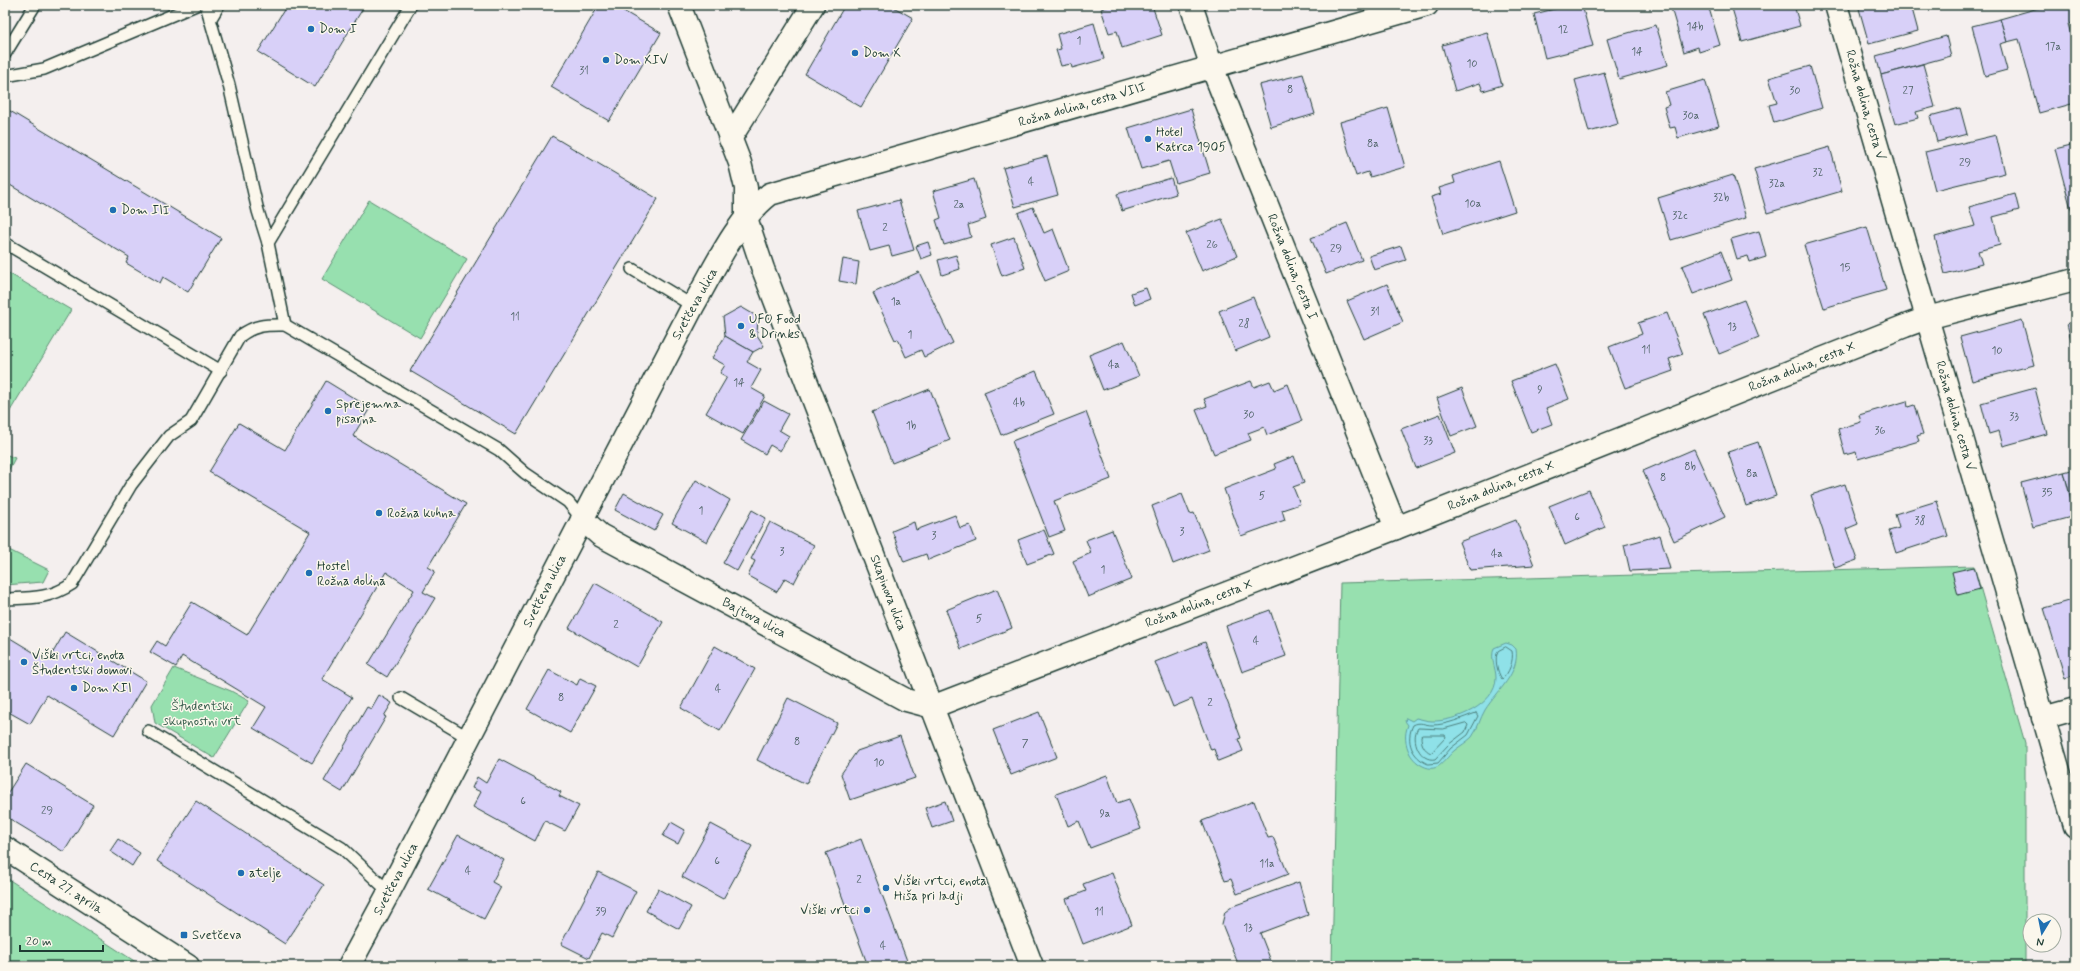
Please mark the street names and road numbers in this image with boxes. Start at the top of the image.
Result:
street label: Rožna dolina, cesta V [1841,48,1889,163]
street label: Rožna dolina, cesta VIII [1016,79,1148,131]
street label: Rožna dolina, cesta I [1263,211,1321,323]
street label: Svetčeva ulica [668,265,722,343]
street label: Rožna dolina, cesta X [1746,338,1858,396]
street label: Rožna dolina, cesta V [1931,359,1979,474]
street label: Rožna dolina, cesta X [1445,457,1557,515]
street label: Svetčeva ulica [519,551,571,630]
street label: Skapinova ulica [866,552,910,634]
street label: Rožna dolina, cesta X [1143,576,1255,632]
street label: Bajtova ulica [719,594,789,642]
street label: Svetčeva ulica [370,839,422,918]
street label: Cesta 27. aprila [26,858,106,918]

